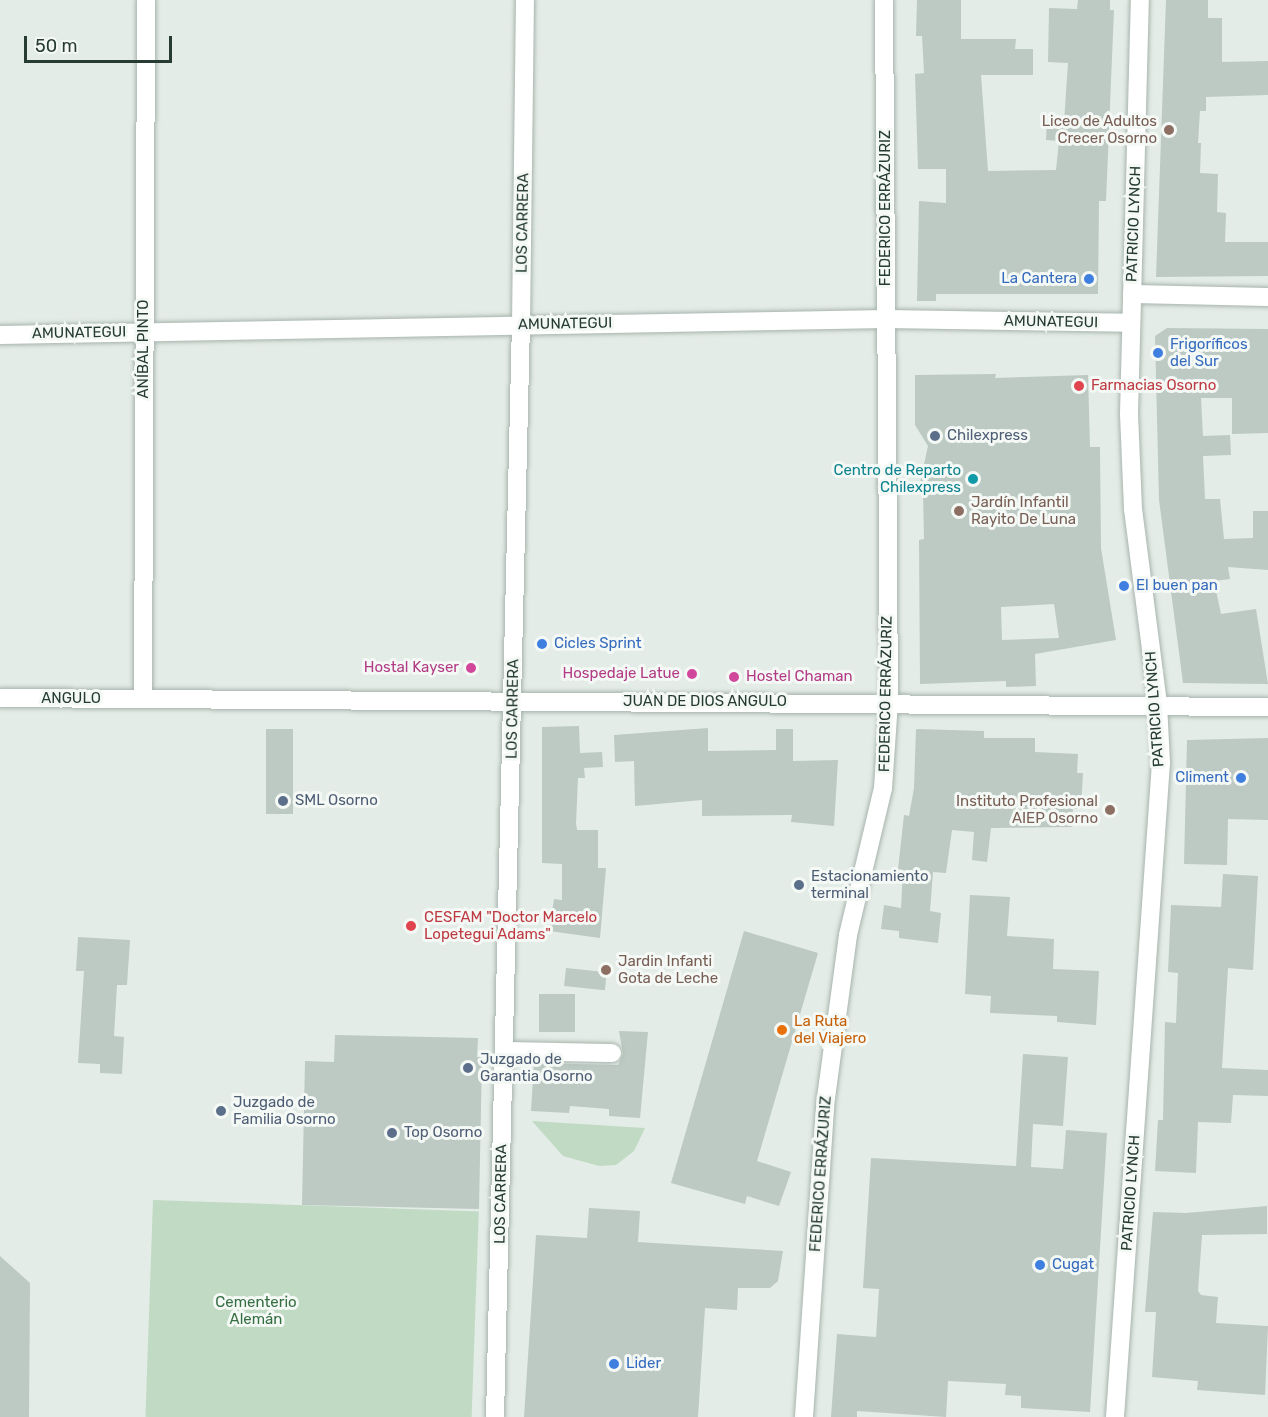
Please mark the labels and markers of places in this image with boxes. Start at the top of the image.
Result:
place label: Liceo de Adultos Crecer Osorno [1041,112,1157,147]
marker: Liceo de Adultos Crecer Osorno [1162,123,1176,137]
place label: La Cantera [1001,270,1077,288]
marker: La Cantera [1082,272,1096,286]
place label: Frigoríficos del Sur [1170,335,1248,370]
marker: Frigoríficos del Sur [1151,346,1165,360]
place label: Farmacias Osorno [1091,377,1216,395]
marker: Farmacias Osorno [1072,379,1086,393]
place label: Chilexpress [947,427,1028,445]
marker: Chilexpress [928,429,942,443]
place label: Centro de Reparto Chilexpress [833,461,961,496]
marker: Centro de Reparto Chilexpress [966,472,980,486]
place label: Jardín Infantil Rayito De Luna [971,493,1076,528]
marker: Jardín Infantil Rayito De Luna [952,504,966,518]
place label: El buen pan [1136,577,1218,595]
marker: El buen pan [1117,579,1131,593]
place label: Cicles Sprint [554,635,642,653]
marker: Cicles Sprint [535,637,549,651]
place label: Hostal Kayser [364,659,459,677]
marker: Hostal Kayser [464,661,478,675]
place label: Hospedaje Latue [563,665,680,683]
marker: Hospedaje Latue [685,667,699,681]
place label: Hostel Chaman [746,668,853,686]
marker: Hostel Chaman [727,670,741,684]
place label: Climent [1175,769,1229,787]
marker: Climent [1234,771,1248,785]
place label: SML Osorno [295,792,378,810]
place label: Instituto Profesional AIEP Osorno [956,792,1098,827]
marker: SML Osorno [276,794,290,808]
marker: Instituto Profesional AIEP Osorno [1103,803,1117,817]
place label: Estacionamiento terminal [811,867,929,902]
marker: Estacionamiento terminal [792,878,806,892]
place label: CESFAM "Doctor Marcelo Lopetegui Adams" [424,908,598,943]
marker: CESFAM "Doctor Marcelo Lopetegui Adams" [402,917,420,935]
place label: Jardin Infanti Gota de Leche [618,952,718,987]
marker: Jardin Infanti Gota de Leche [599,963,613,977]
place label: La Ruta del Viajero [794,1012,867,1047]
marker: La Ruta del Viajero [775,1023,789,1037]
place label: Juzgado de Garantia Osorno [480,1050,593,1085]
marker: Juzgado de Garantia Osorno [461,1061,475,1075]
place label: Juzgado de Familia Osorno [233,1093,336,1128]
marker: Juzgado de Familia Osorno [214,1104,228,1118]
place label: Top Osorno [404,1124,482,1142]
marker: Top Osorno [385,1126,399,1140]
place label: Cugat [1052,1256,1094,1274]
marker: Cugat [1033,1258,1047,1272]
place label: Lider [626,1355,661,1373]
marker: Lider [607,1357,621,1371]

